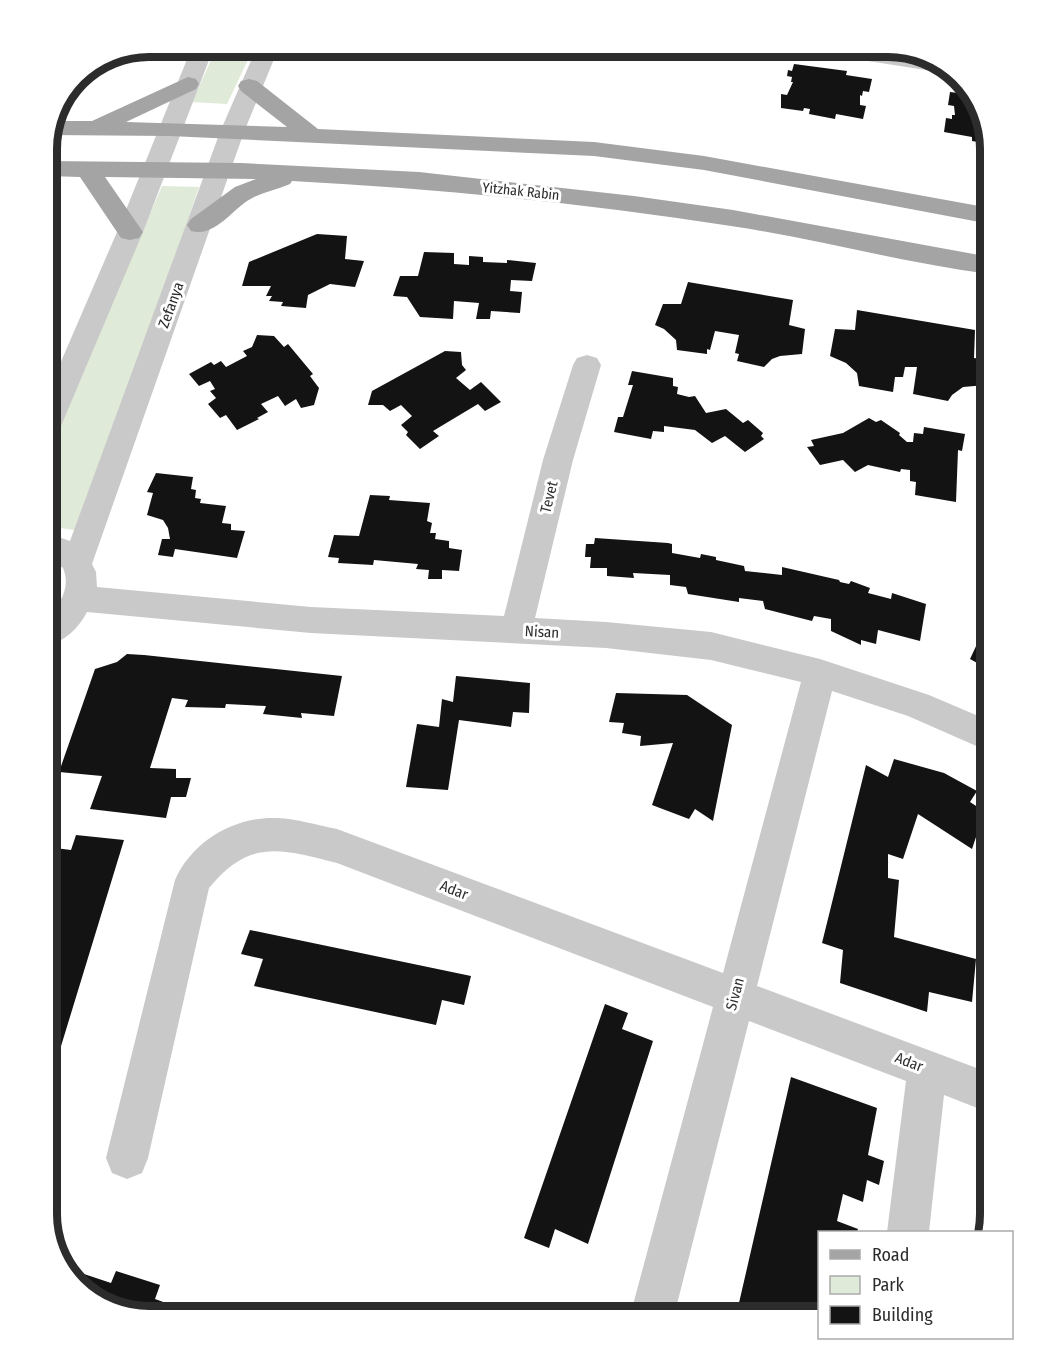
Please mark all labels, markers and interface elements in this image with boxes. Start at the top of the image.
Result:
street label: Yitzhak Rabin [482,179,560,204]
street label: Zefanya [154,280,188,330]
street label: Tevet [536,479,562,515]
street label: Nisan [524,622,560,642]
street label: Adar [437,876,471,904]
street label: Sivan [722,976,748,1012]
street label: Adar [892,1048,926,1076]
legend [818,1231,1013,1339]
text: Road [872,1244,909,1266]
text: Park [872,1274,905,1296]
text: Building [872,1304,933,1326]

